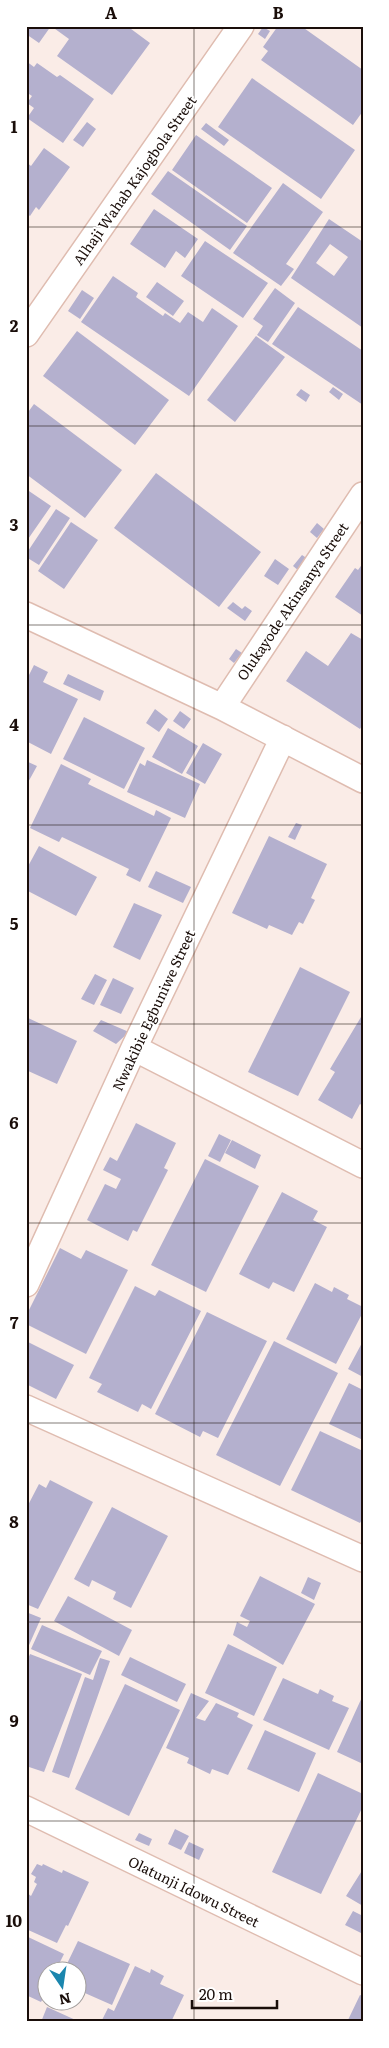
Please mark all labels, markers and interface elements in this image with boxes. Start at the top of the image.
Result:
text: A [105,0,117,24]
text: B [272,0,284,24]
street label: Alhaji Wahab Kajogbola Street [68,91,201,269]
text: 1 [11,114,18,138]
text: 2 [10,313,19,337]
text: 3 [10,512,19,536]
street label: Olukayode Akinsanya Street [232,518,353,684]
text: 4 [9,712,19,736]
text: 5 [10,911,19,935]
street label: Nwakibie Egbuniwe Street [107,926,199,1094]
text: 6 [9,1110,19,1134]
text: 7 [10,1310,19,1334]
text: 8 [9,1509,19,1533]
text: 9 [9,1708,19,1732]
street label: Olatunji Idowu Street [125,1851,263,1932]
text: 10 [6,1908,22,1932]
north arrow [38,1960,88,2010]
scale bar [192,1978,276,2010]
text: 20 m [199,1982,233,2005]
text: N [57,1989,73,2011]

